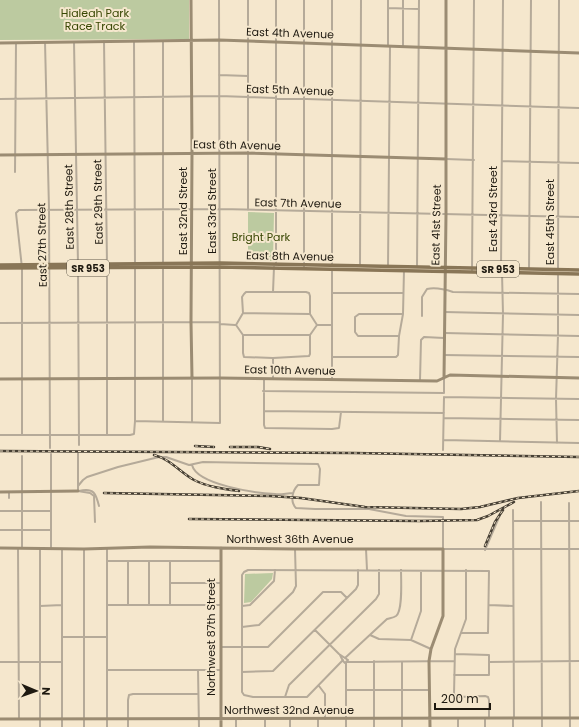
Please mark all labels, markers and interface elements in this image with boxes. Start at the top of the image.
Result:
park label: Hialeah Park Race Track [61,5,129,34]
street label: East 4th Avenue [246,23,334,43]
street label: East 5th Avenue [246,80,334,100]
street label: East 6th Avenue [193,136,281,154]
street label: East 29th Street [89,159,107,245]
street label: East 28th Street [60,164,78,250]
street label: East 43rd Street [485,166,501,252]
street label: East 32nd Street [175,167,191,255]
street label: East 33rd Street [204,168,220,254]
street label: East 45th Street [542,179,558,265]
street label: East 41st Street [427,184,445,266]
street label: East 7th Avenue [254,194,342,212]
street label: East 27th Street [33,203,51,287]
park label: Bright Park [232,229,291,245]
street label: East 8th Avenue [246,247,334,265]
road number: SR 953 [67,260,109,276]
road number: SR 953 [477,261,519,277]
street label: East 10th Avenue [244,361,336,379]
street label: Northwest 36th Avenue [226,531,354,547]
street label: Northwest 87th Street [203,578,219,696]
north arrow [16,671,56,711]
scale bar [435,685,490,711]
text: N [38,687,54,696]
text: 200 m [441,690,479,707]
street label: Northwest 32nd Avenue [224,702,354,718]

